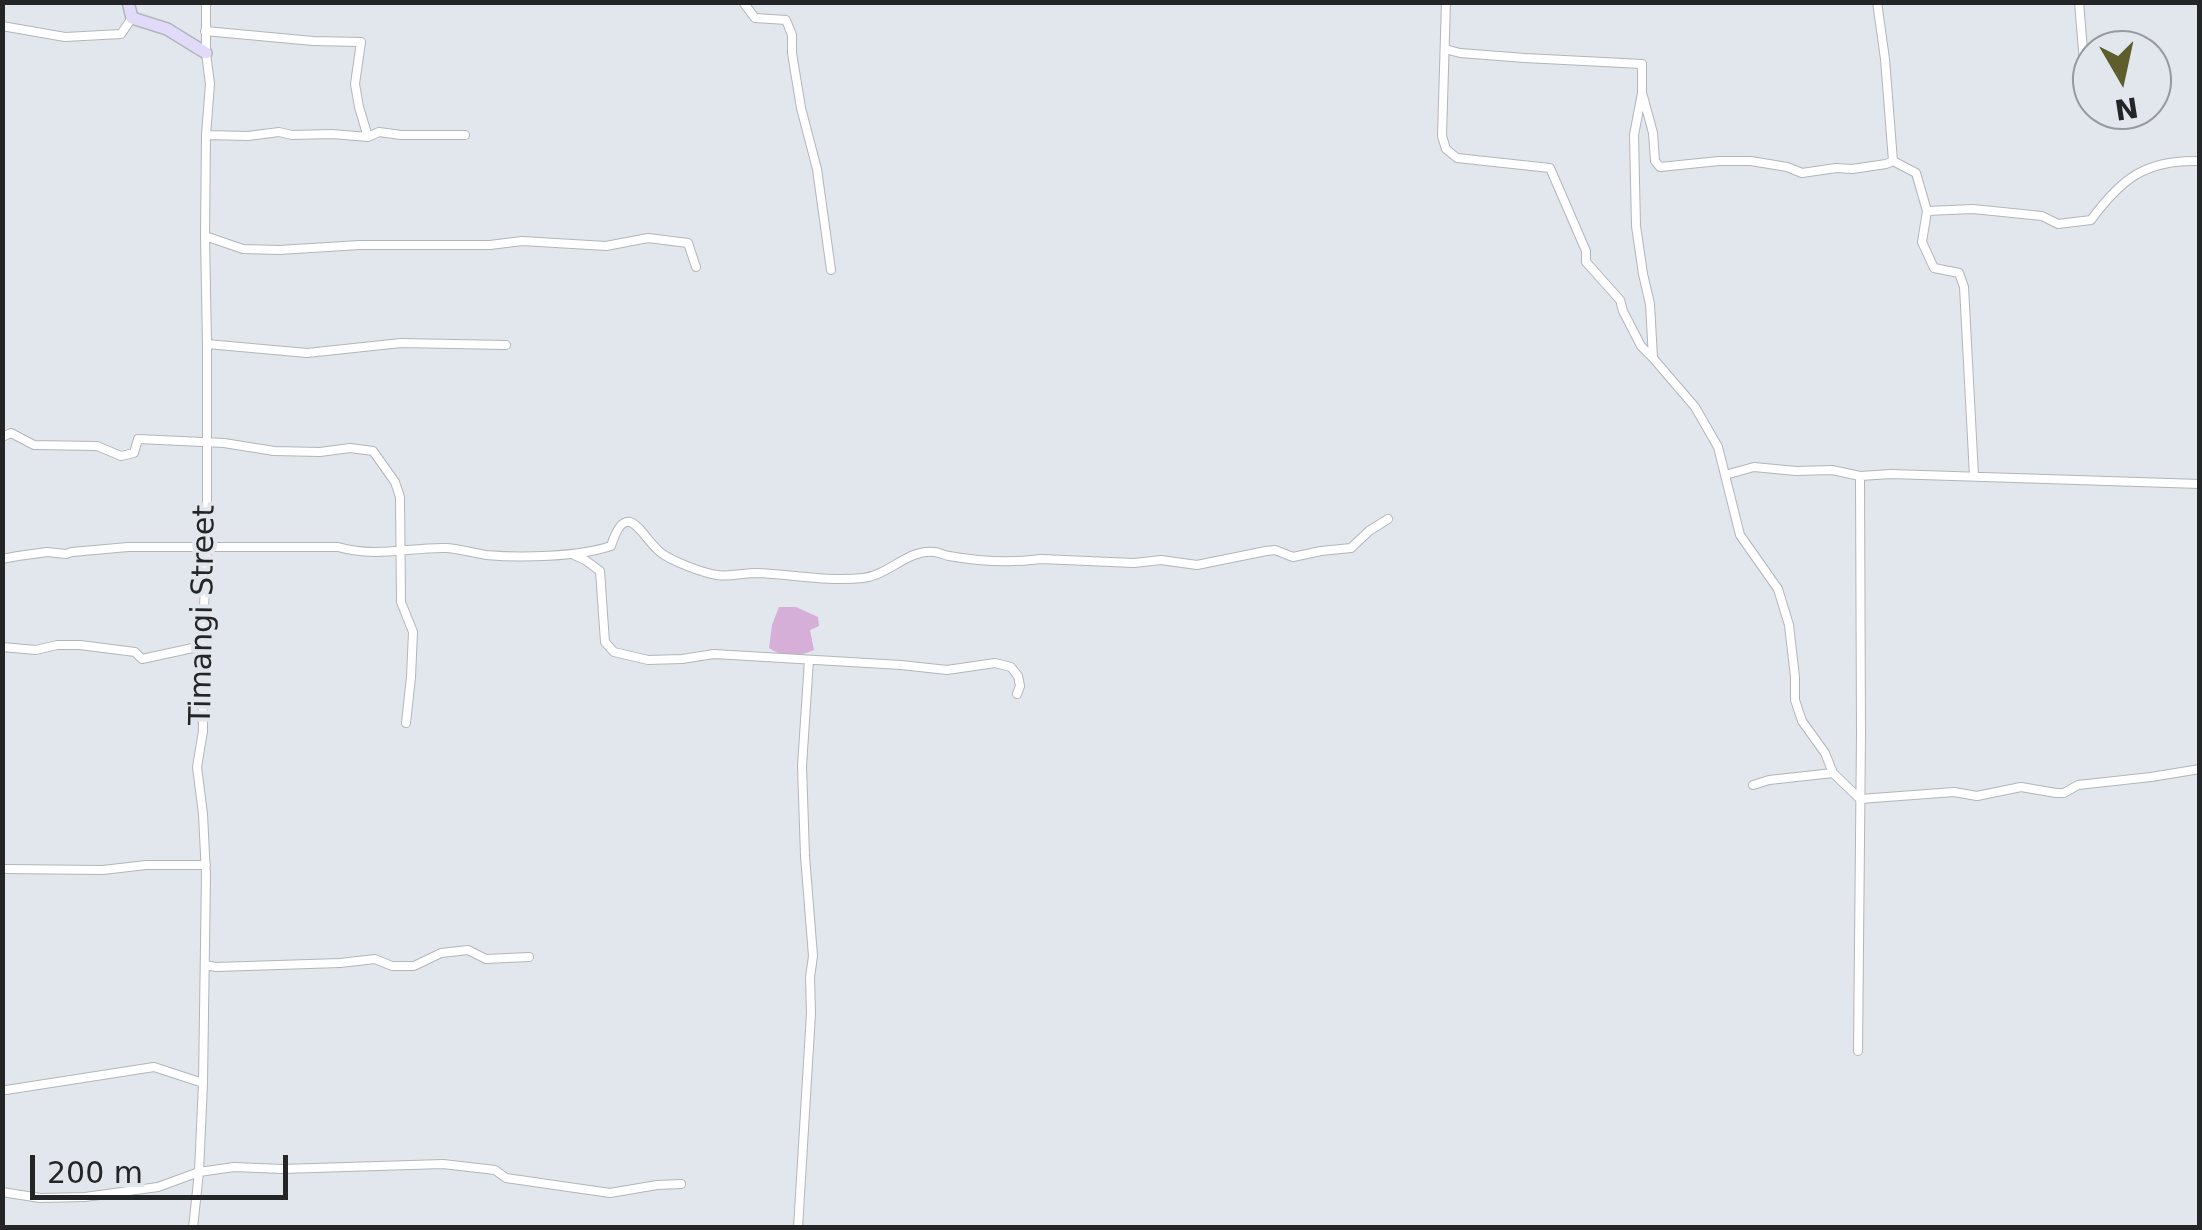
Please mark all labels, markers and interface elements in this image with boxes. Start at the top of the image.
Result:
north arrow [2072,30,2172,130]
text: N [2112,90,2141,126]
street label: Timangi Street [184,504,224,726]
scale bar [35,1135,292,1197]
text: 200 m [47,1155,143,1190]

